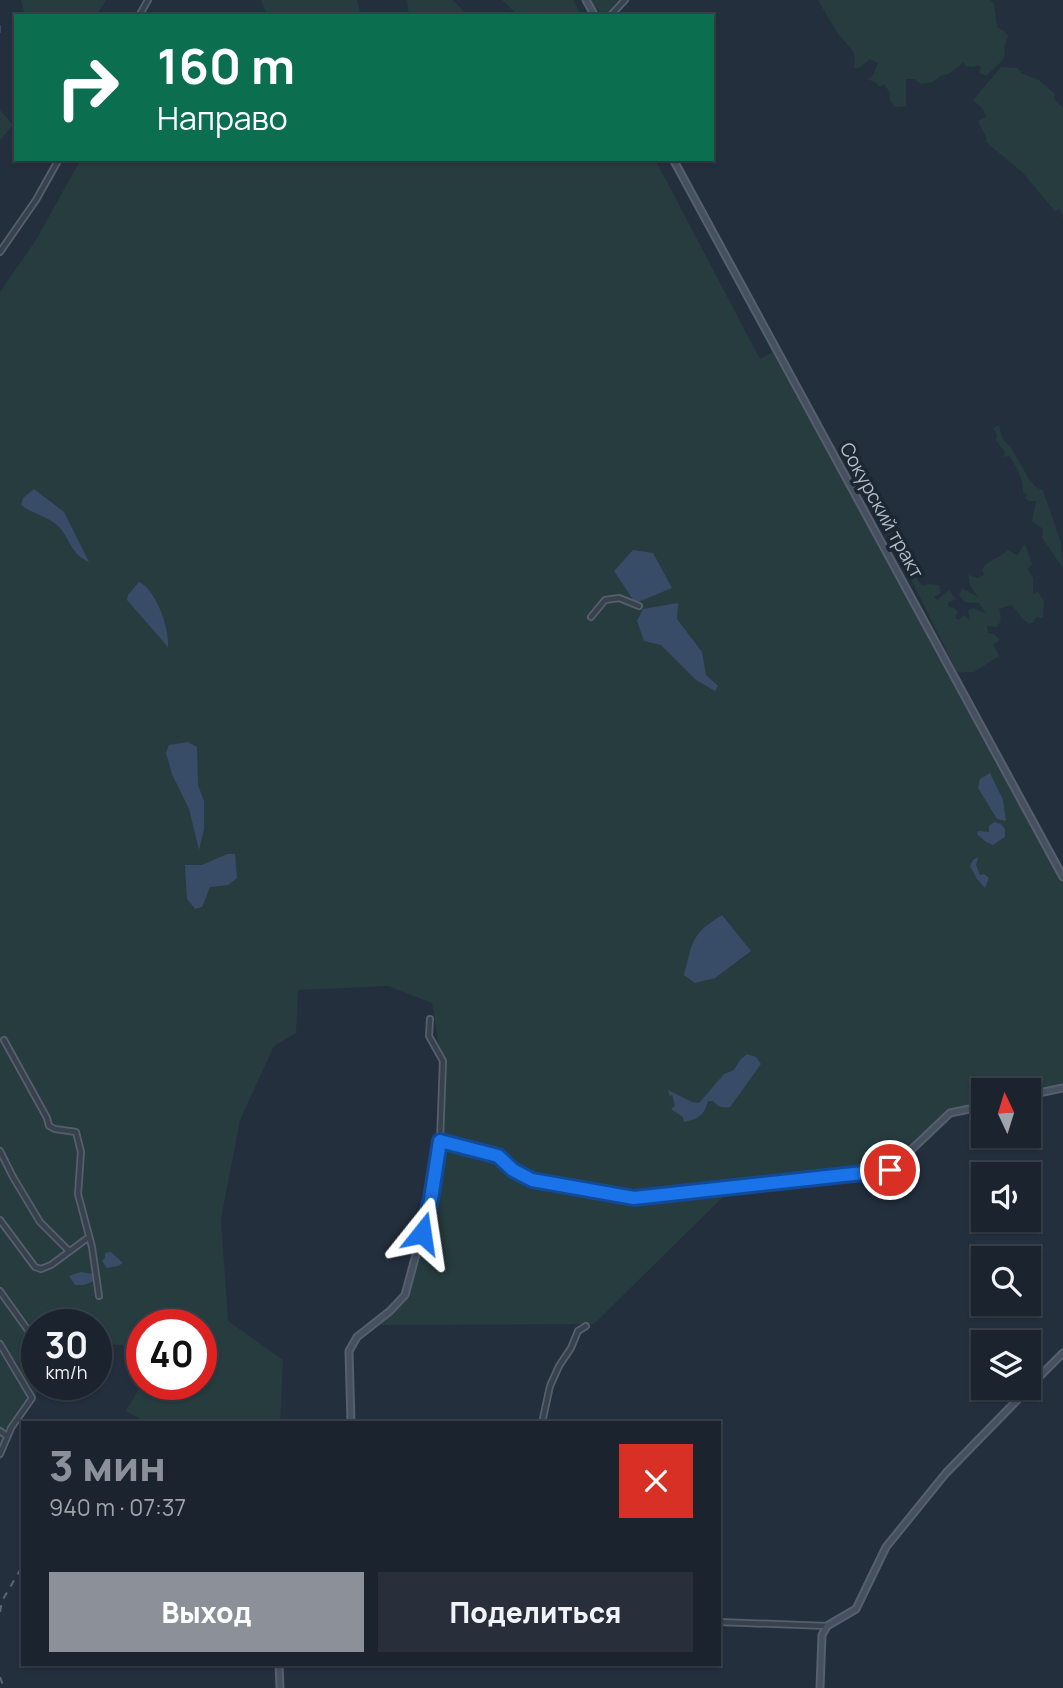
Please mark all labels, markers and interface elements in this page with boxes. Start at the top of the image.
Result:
text: 160 m [157,32,295,99]
icon: right [42,42,133,133]
text: Направо [157,96,288,140]
street label: Сокурский тракт [834,437,930,583]
north arrow [971,1078,1041,1148]
map controls [971,1078,1041,1400]
pin [860,1140,920,1200]
icon: arrive [871,1151,909,1189]
button: sound [971,1162,1041,1232]
position arrow [385,1196,459,1270]
button: search [971,1246,1041,1316]
speed limit sign: 40 [126,1309,217,1400]
text: 30 [45,1321,88,1369]
button: layers [971,1330,1041,1400]
text: km/h [46,1360,87,1384]
text: 3 мин [49,1436,166,1494]
button: close [619,1444,693,1518]
text: 940 m · 07:37 [49,1491,186,1523]
button: Выход [49,1572,364,1652]
button: Поделиться [378,1572,693,1652]

